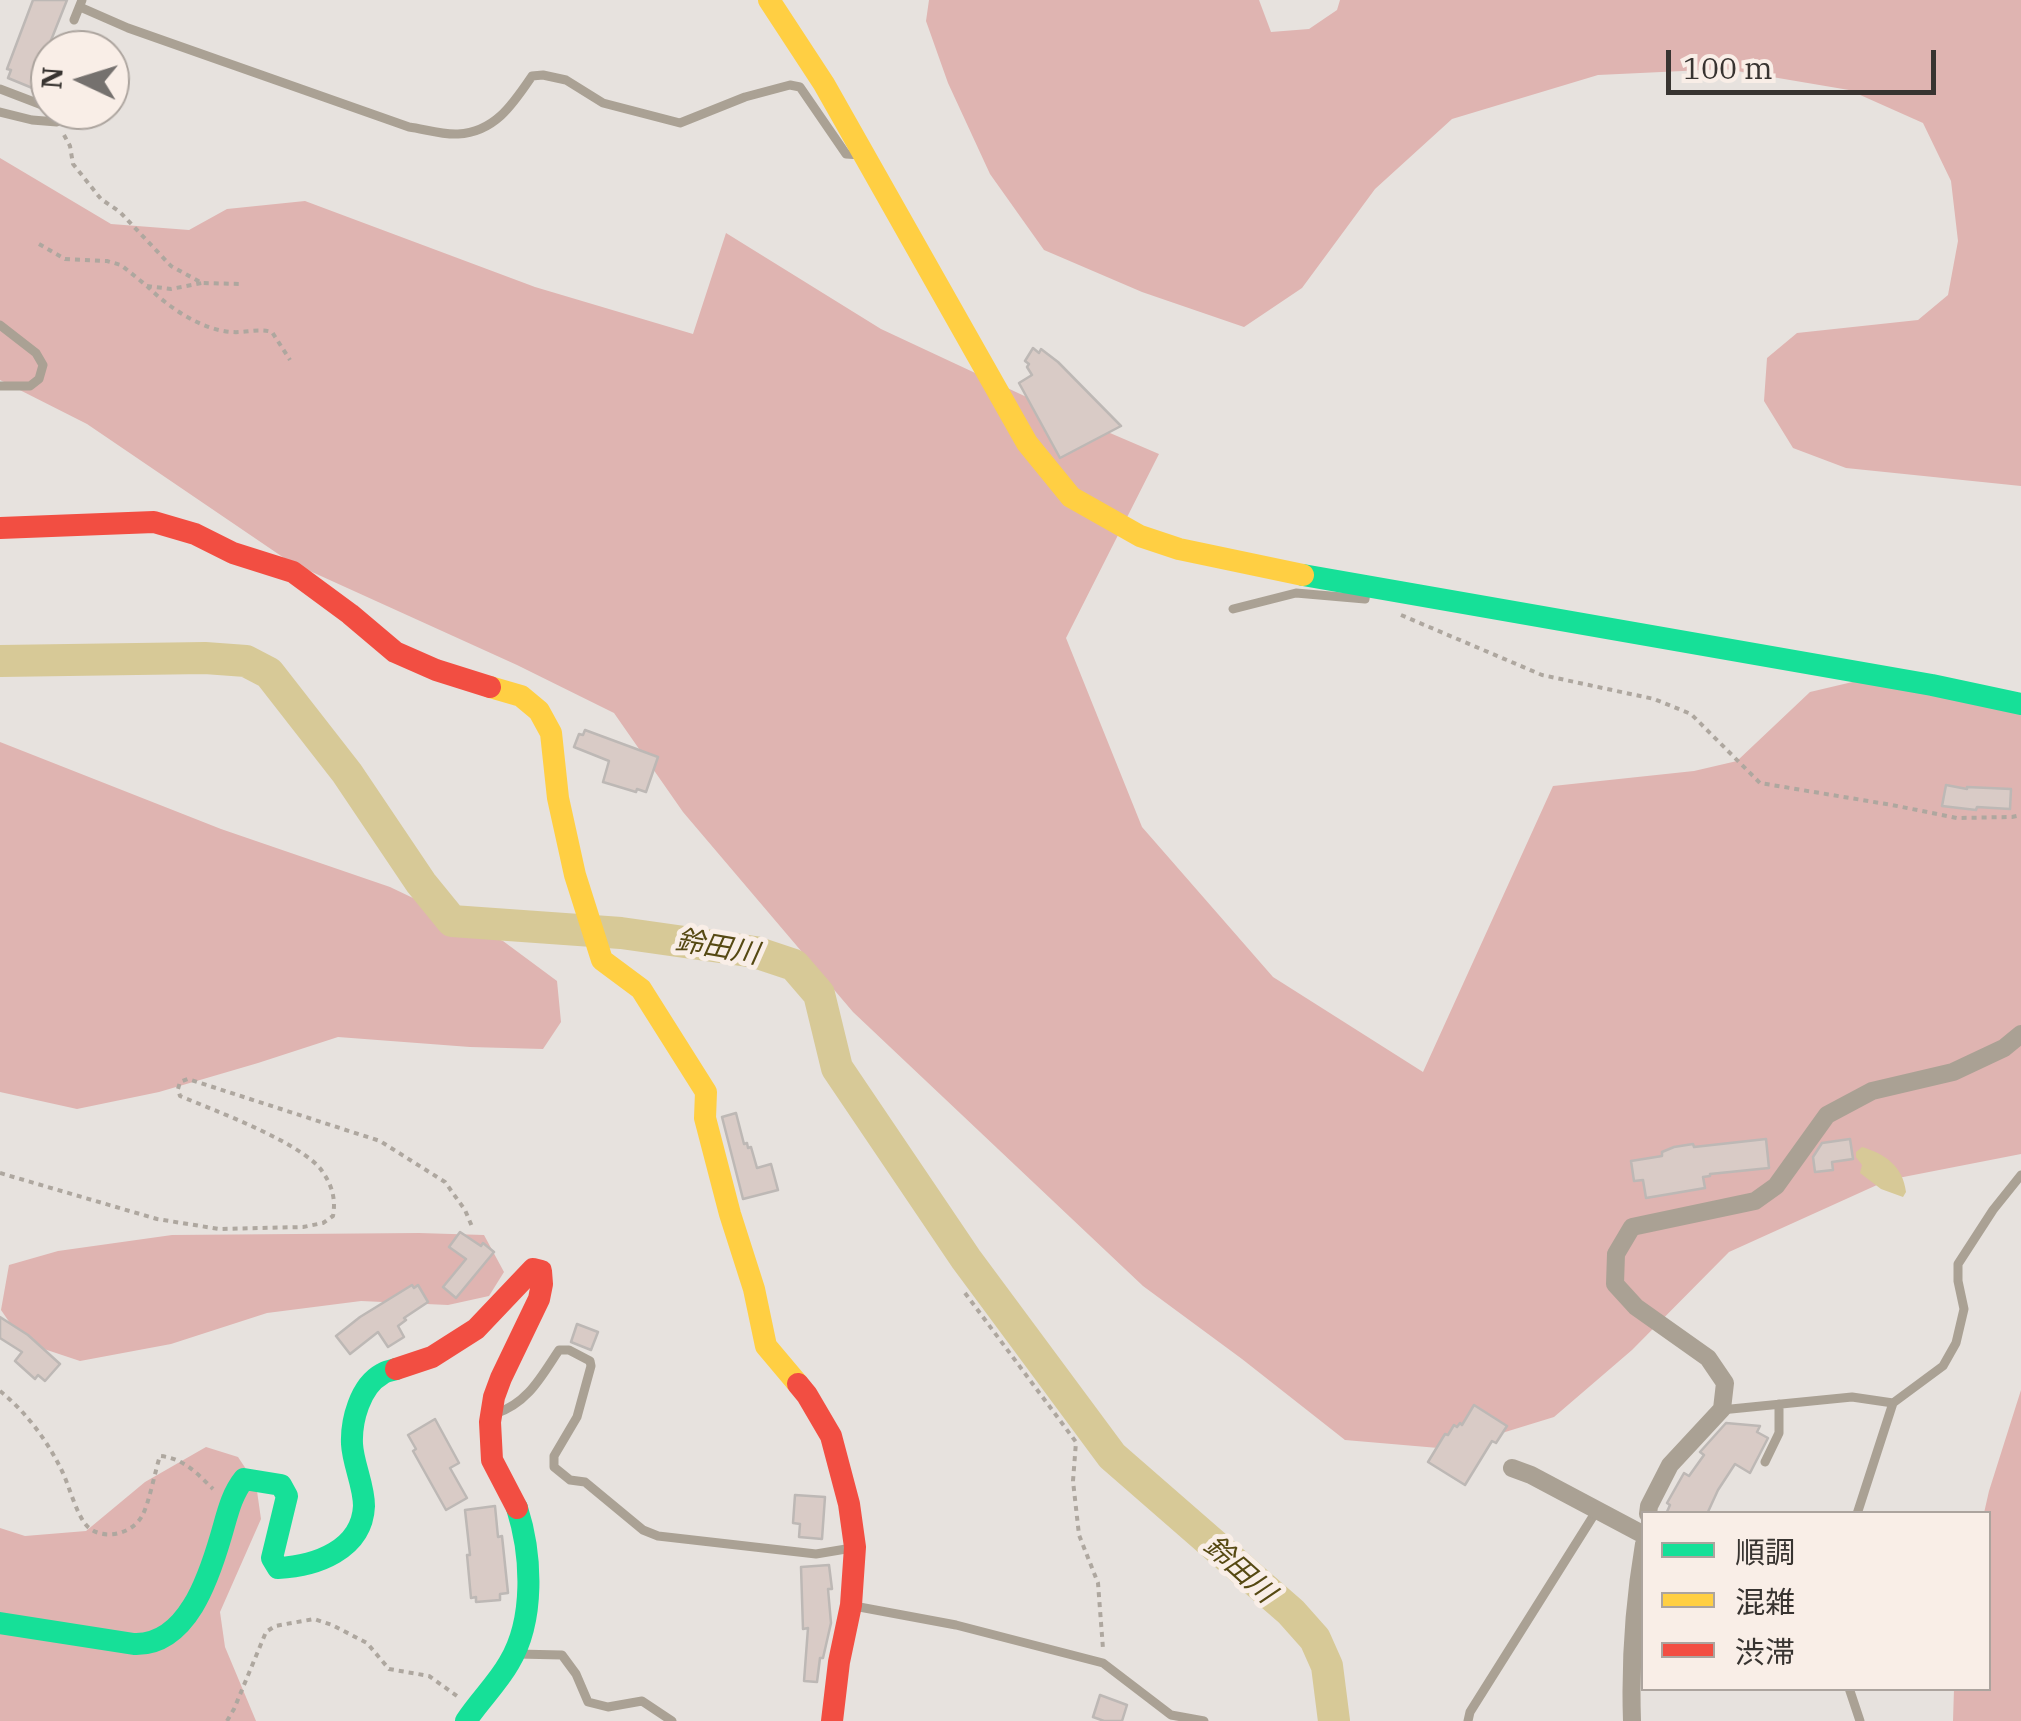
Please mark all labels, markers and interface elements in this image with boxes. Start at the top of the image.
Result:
north arrow [30,30,130,130]
scale bar [1671,30,1941,92]
text: 100 m [1683,48,1773,87]
text: N [32,66,71,90]
water label: 鈴田川 [673,924,761,972]
legend [1641,1511,1991,1691]
water label: 鈴田川 [1197,1529,1281,1611]
text: 順調 [1735,1532,1795,1571]
text: 混雑 [1735,1582,1795,1621]
text: 渋滞 [1735,1632,1795,1671]

